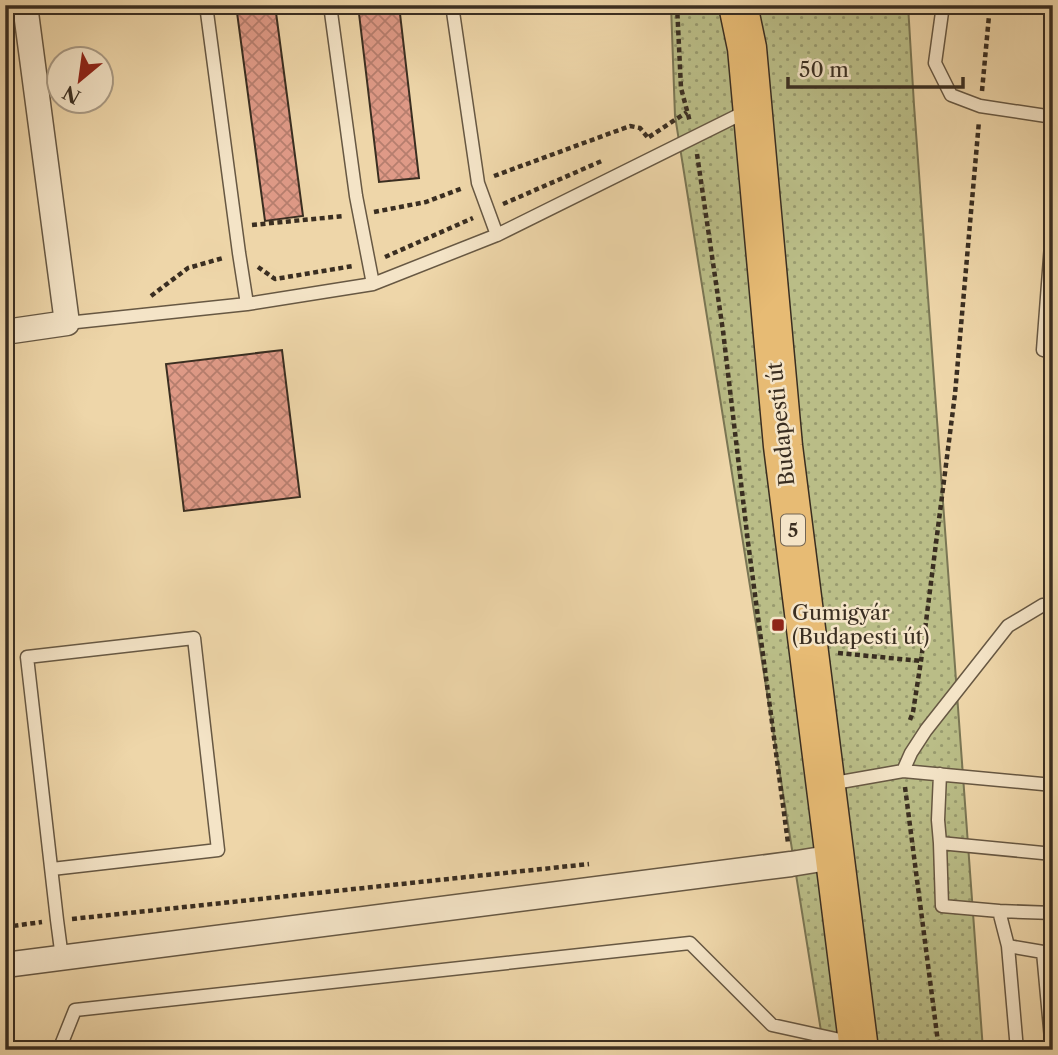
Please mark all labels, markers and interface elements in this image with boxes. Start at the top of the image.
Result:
north arrow [46,46,116,116]
scale bar [788,46,964,90]
text: 50 m [799,57,849,82]
text: N [59,80,85,108]
street label: Budapesti út [761,360,799,487]
road number: 5 [781,514,805,545]
place label: Gumigyár (Budapesti út) [792,600,929,649]
marker: Gumigyár (Budapesti út) [770,617,786,633]

